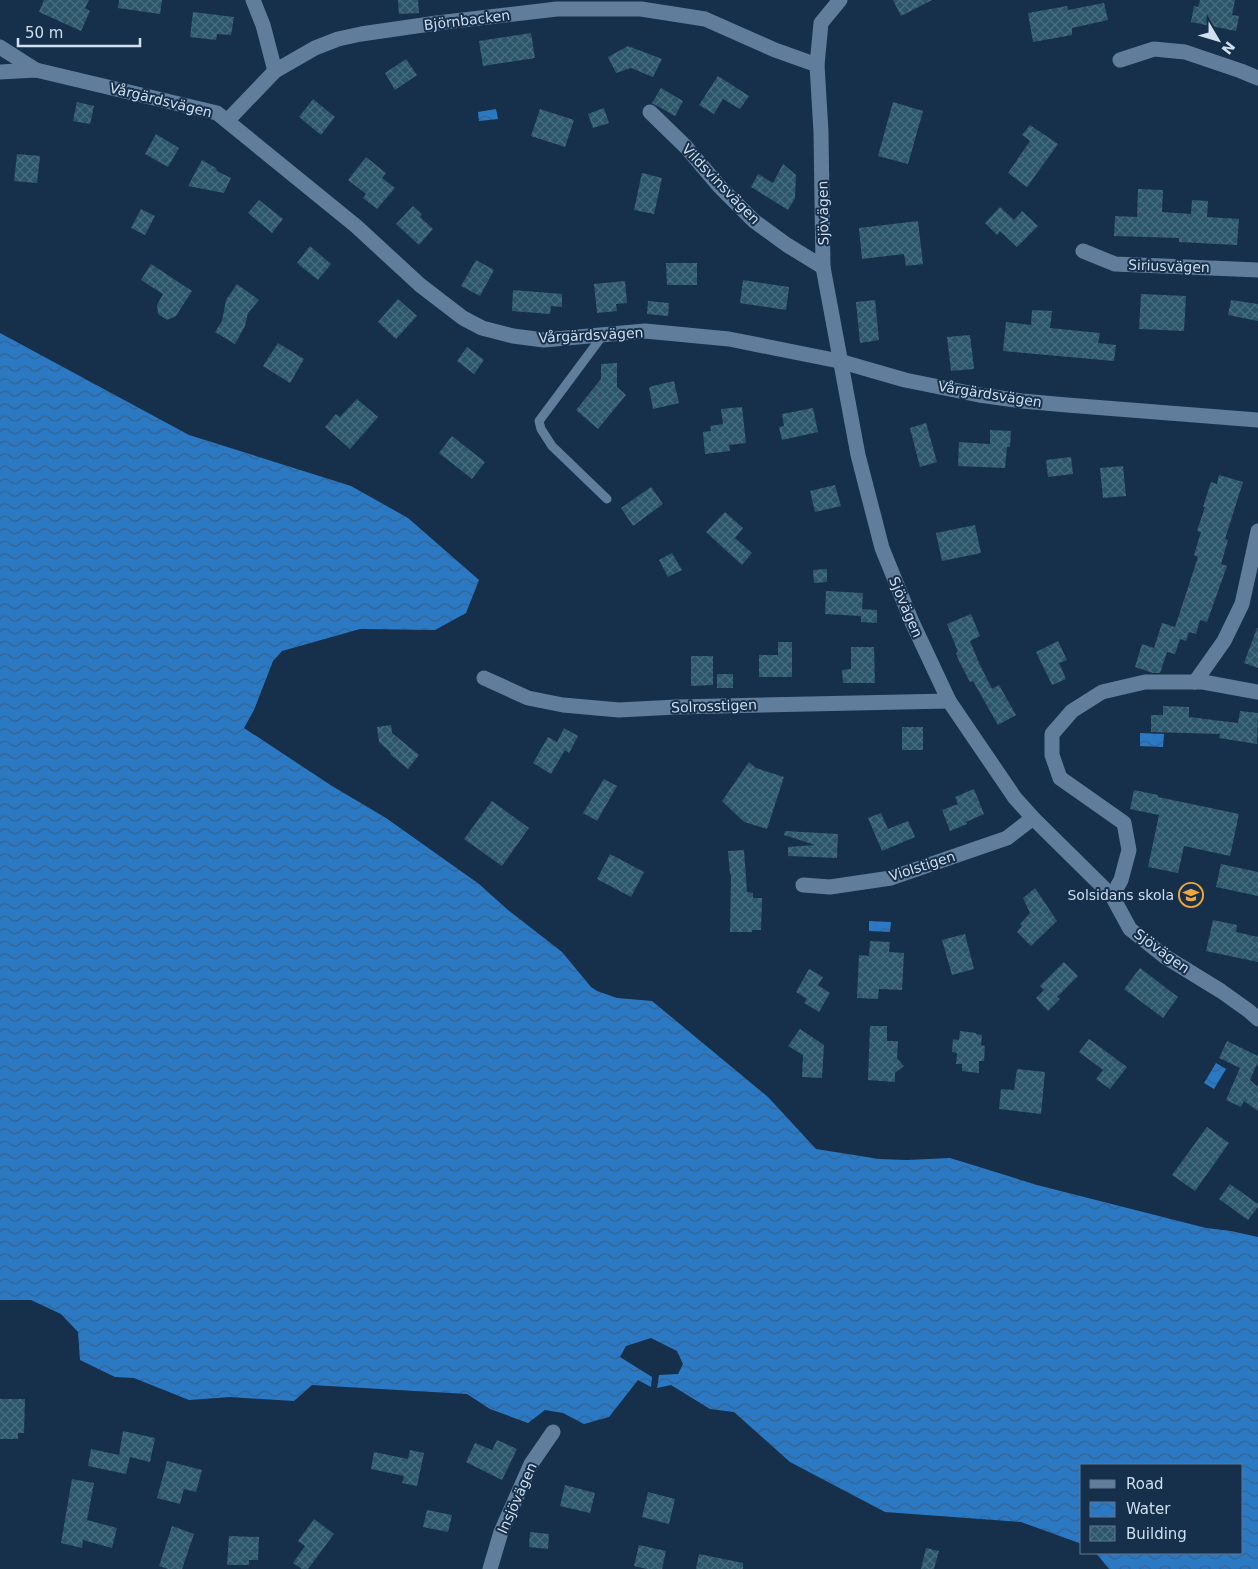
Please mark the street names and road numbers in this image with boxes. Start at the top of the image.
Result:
street label: Björnbacken [423,7,511,33]
street label: Vårgärdsvägen [108,80,214,120]
street label: Vildsvinsvägen [679,141,763,227]
street label: Sjövägen [814,181,832,245]
street label: Siriusvägen [1128,257,1210,275]
street label: Vårgärdsvägen [538,324,644,346]
street label: Vårgärdsvägen [937,378,1043,410]
street label: Sjövägen [886,574,926,640]
street label: Solrosstigen [671,697,757,715]
street label: Violstigen [887,848,957,884]
street label: Sjövägen [1131,926,1193,976]
street label: Insjövägen [494,1460,540,1536]

